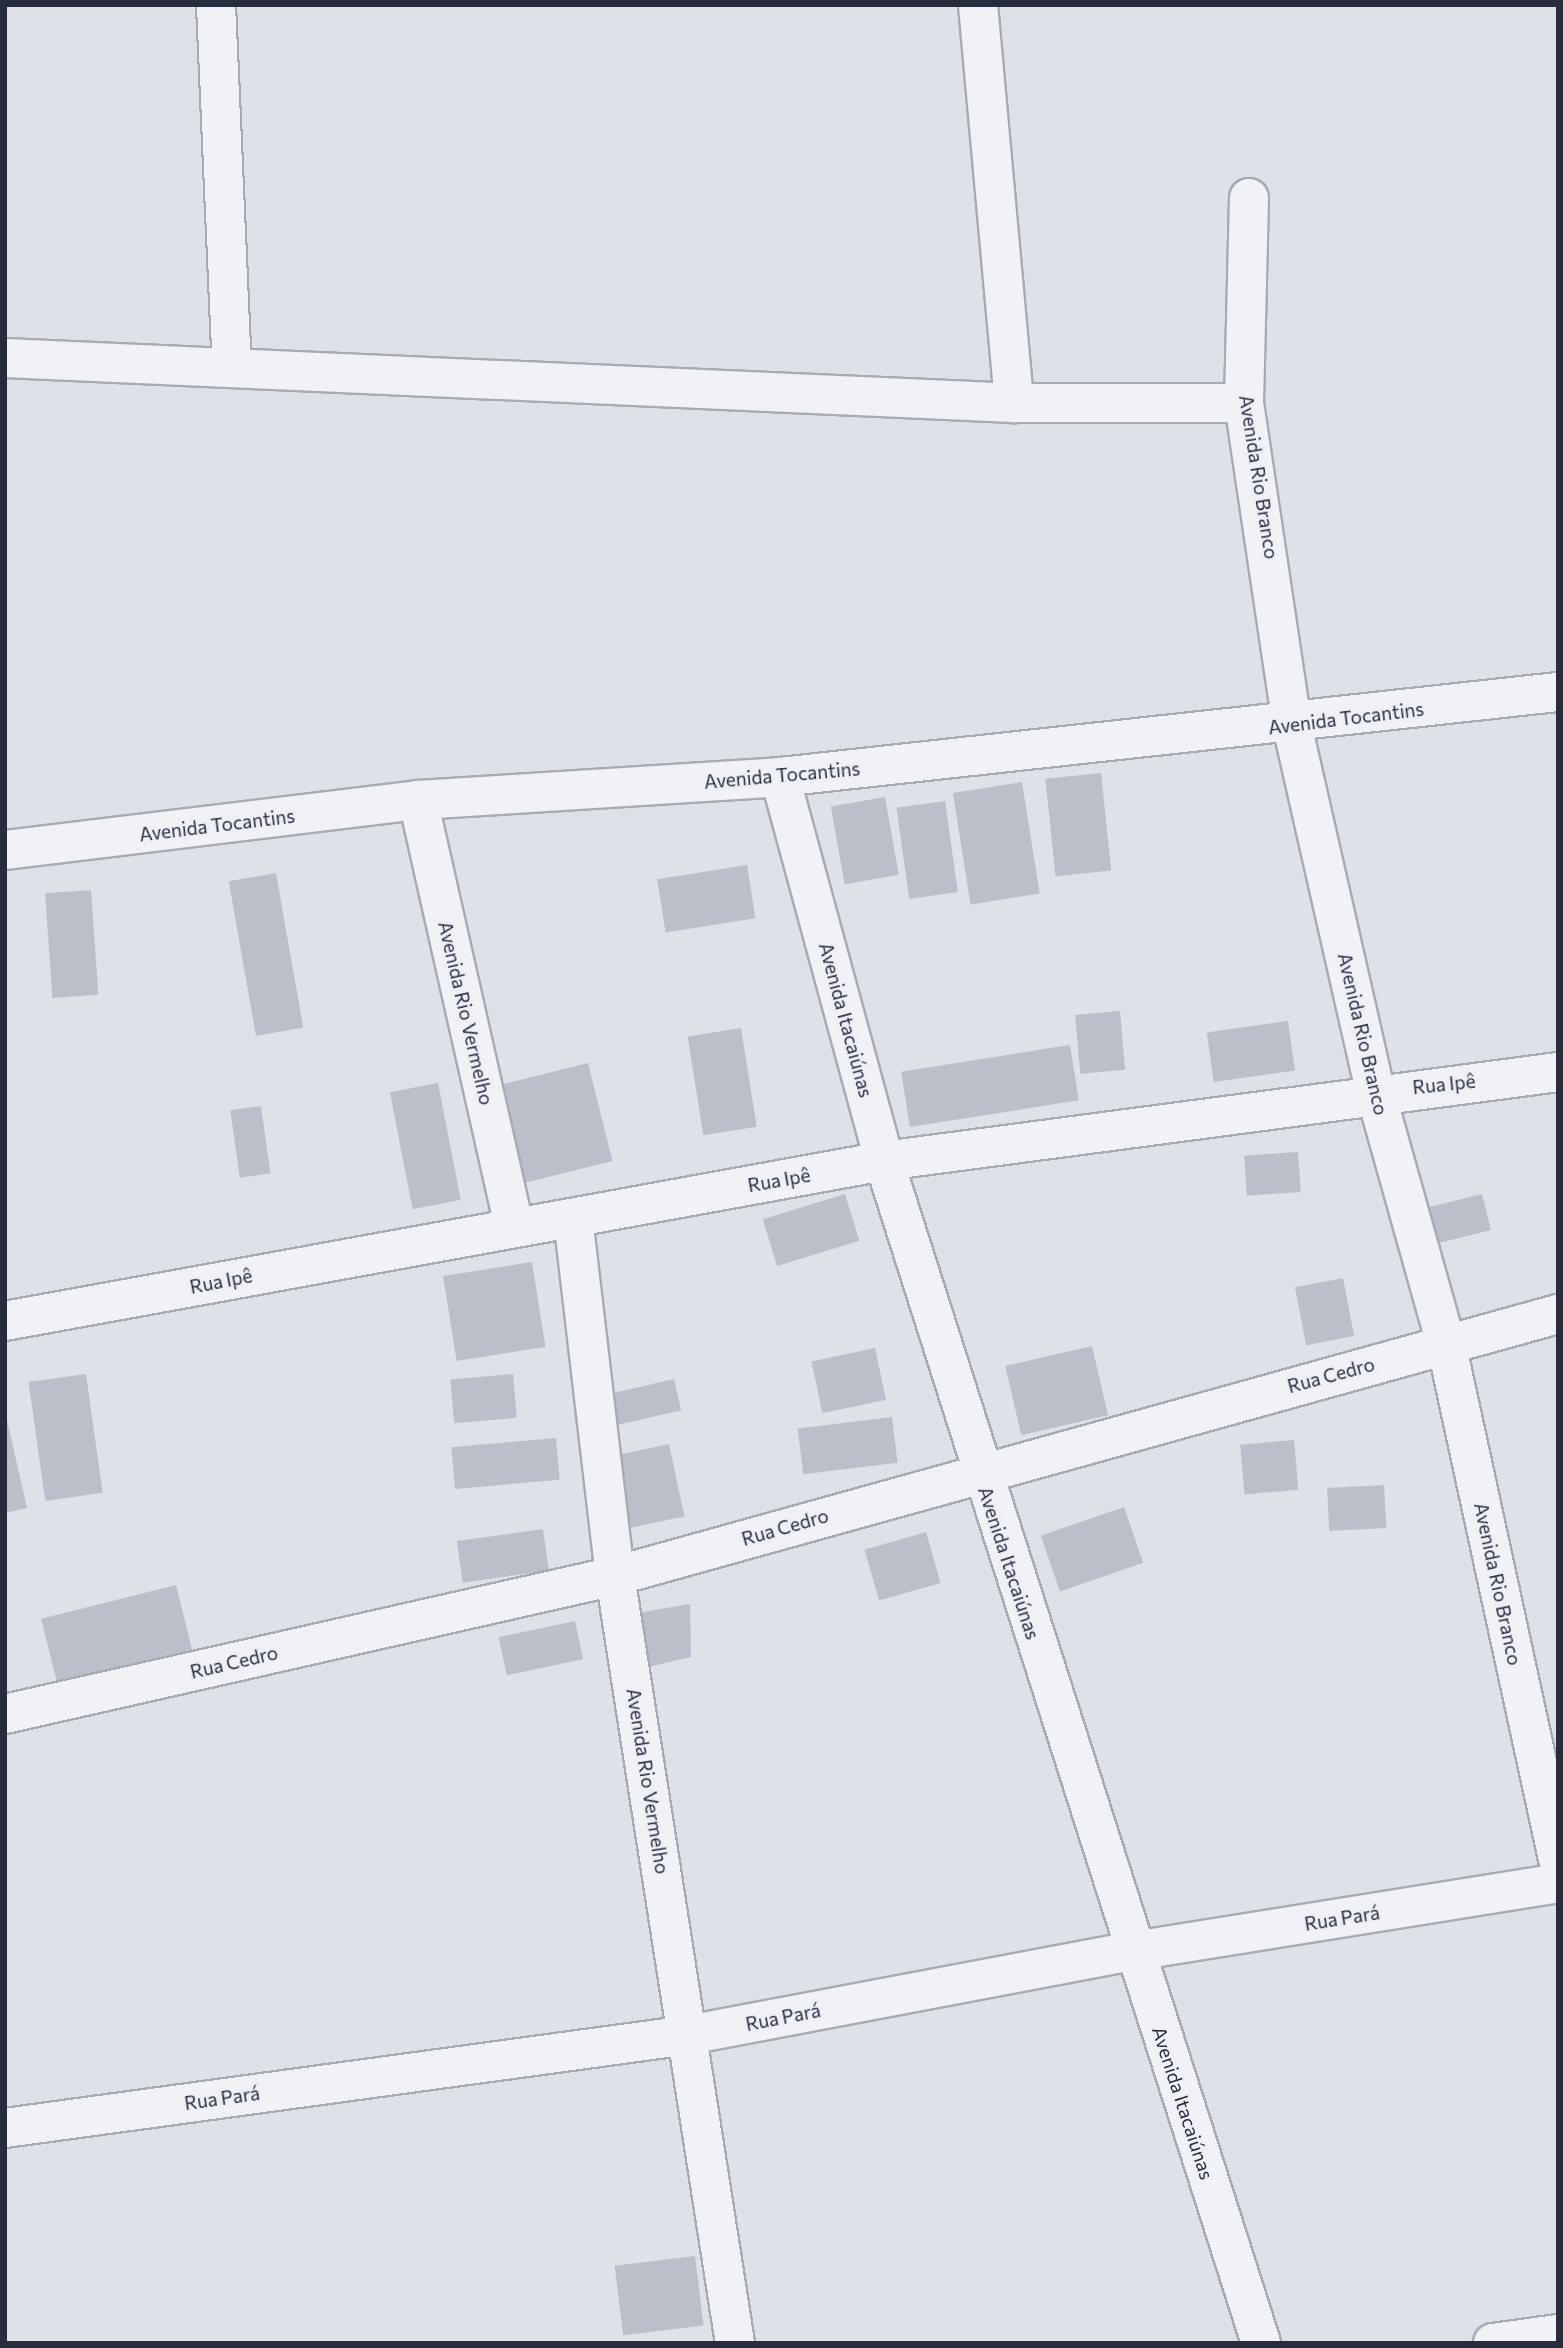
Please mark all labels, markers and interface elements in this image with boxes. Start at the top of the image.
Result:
street label: Avenida Rio Branco [1235,393,1283,561]
street label: Avenida Tocantins [1267,697,1425,739]
street label: Avenida Tocantins [703,757,861,793]
street label: Avenida Tocantins [138,804,296,846]
street label: Avenida Rio Vermelho [434,919,498,1107]
street label: Avenida Itacaiúnas [814,940,878,1100]
street label: Avenida Rio Branco [1333,951,1393,1117]
street label: Rua Ipê [1411,1069,1477,1099]
street label: Rua Ipê [746,1163,812,1197]
street label: Rua Ipê [188,1264,254,1298]
street label: Rua Cedro [1285,1352,1377,1398]
street label: Avenida Itacaiúnas [974,1484,1044,1642]
street label: Avenida Rio Branco [1470,1500,1526,1668]
street label: Rua Cedro [739,1504,831,1550]
street label: Rua Cedro [188,1641,280,1683]
street label: Avenida Rio Vermelho [622,1687,674,1875]
street label: Rua Pará [1303,1901,1381,1935]
street label: Rua Pará [744,1999,822,2035]
street label: Avenida Itacaiúnas [1148,2024,1218,2182]
street label: Rua Pará [183,2081,261,2115]

